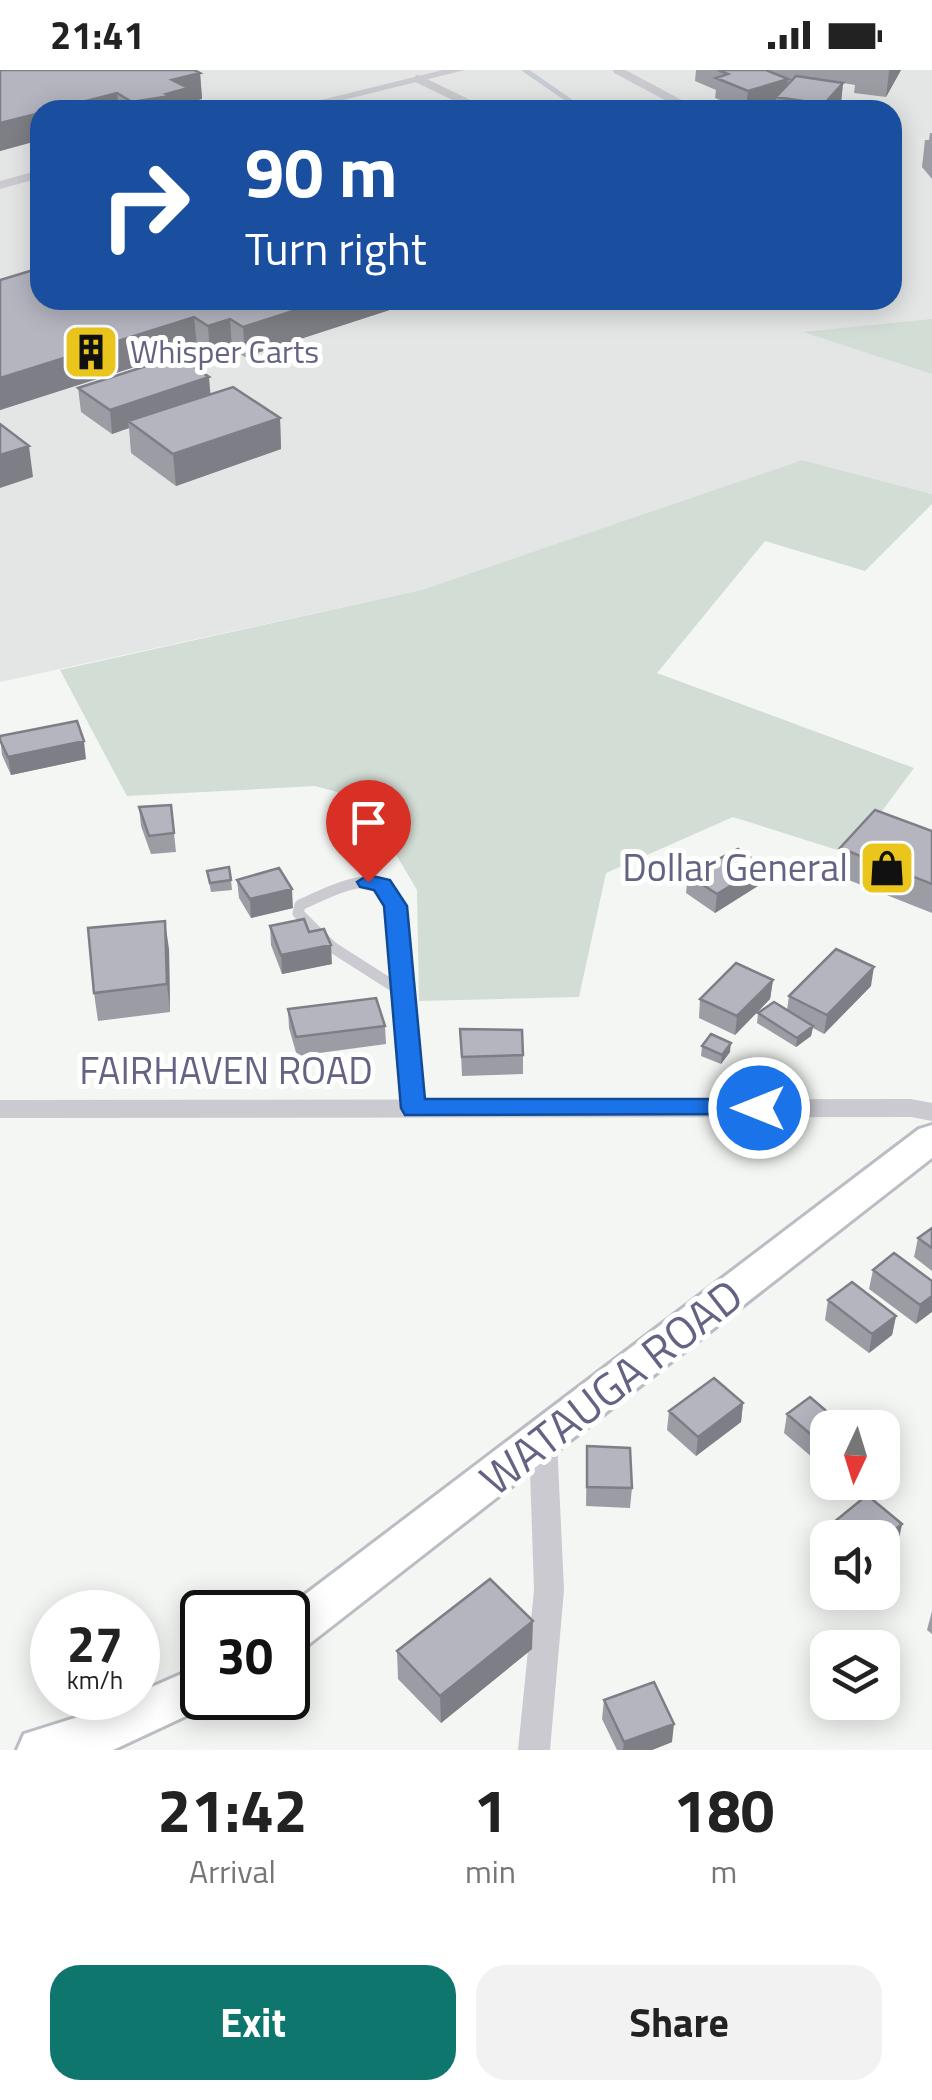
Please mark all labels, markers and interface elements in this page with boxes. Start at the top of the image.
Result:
text: 21:41 [50,6,145,64]
text: 90 m [245,118,398,224]
icon: right [80,140,210,270]
text: Turn right [245,214,427,282]
building icon: Whisper Carts [61,322,121,382]
place label: Whisper Carts [130,327,319,375]
pin [326,780,411,883]
icon: arrive [341,795,396,850]
place label: Dollar General [622,838,848,896]
shop icon: Dollar General [857,838,917,898]
street label: FAIRHAVEN ROAD [79,1041,373,1099]
position arrow [707,1056,811,1160]
street label: WATAUGA ROAD [464,1262,757,1511]
north arrow [810,1410,900,1500]
map controls [810,1410,900,1720]
button: sound [810,1520,900,1610]
speed limit sign: 30 [180,1590,310,1720]
text: 27 [67,1605,123,1681]
button: layers [810,1630,900,1720]
text: km/h [67,1661,123,1699]
text: 21:42 [158,1764,307,1855]
text: 1 [474,1764,507,1855]
text: 180 [674,1764,774,1855]
text: Arrival [189,1847,276,1895]
text: min [465,1847,516,1895]
text: m [711,1847,737,1895]
button: Exit [50,1965,456,2080]
button: Share [476,1965,882,2080]

